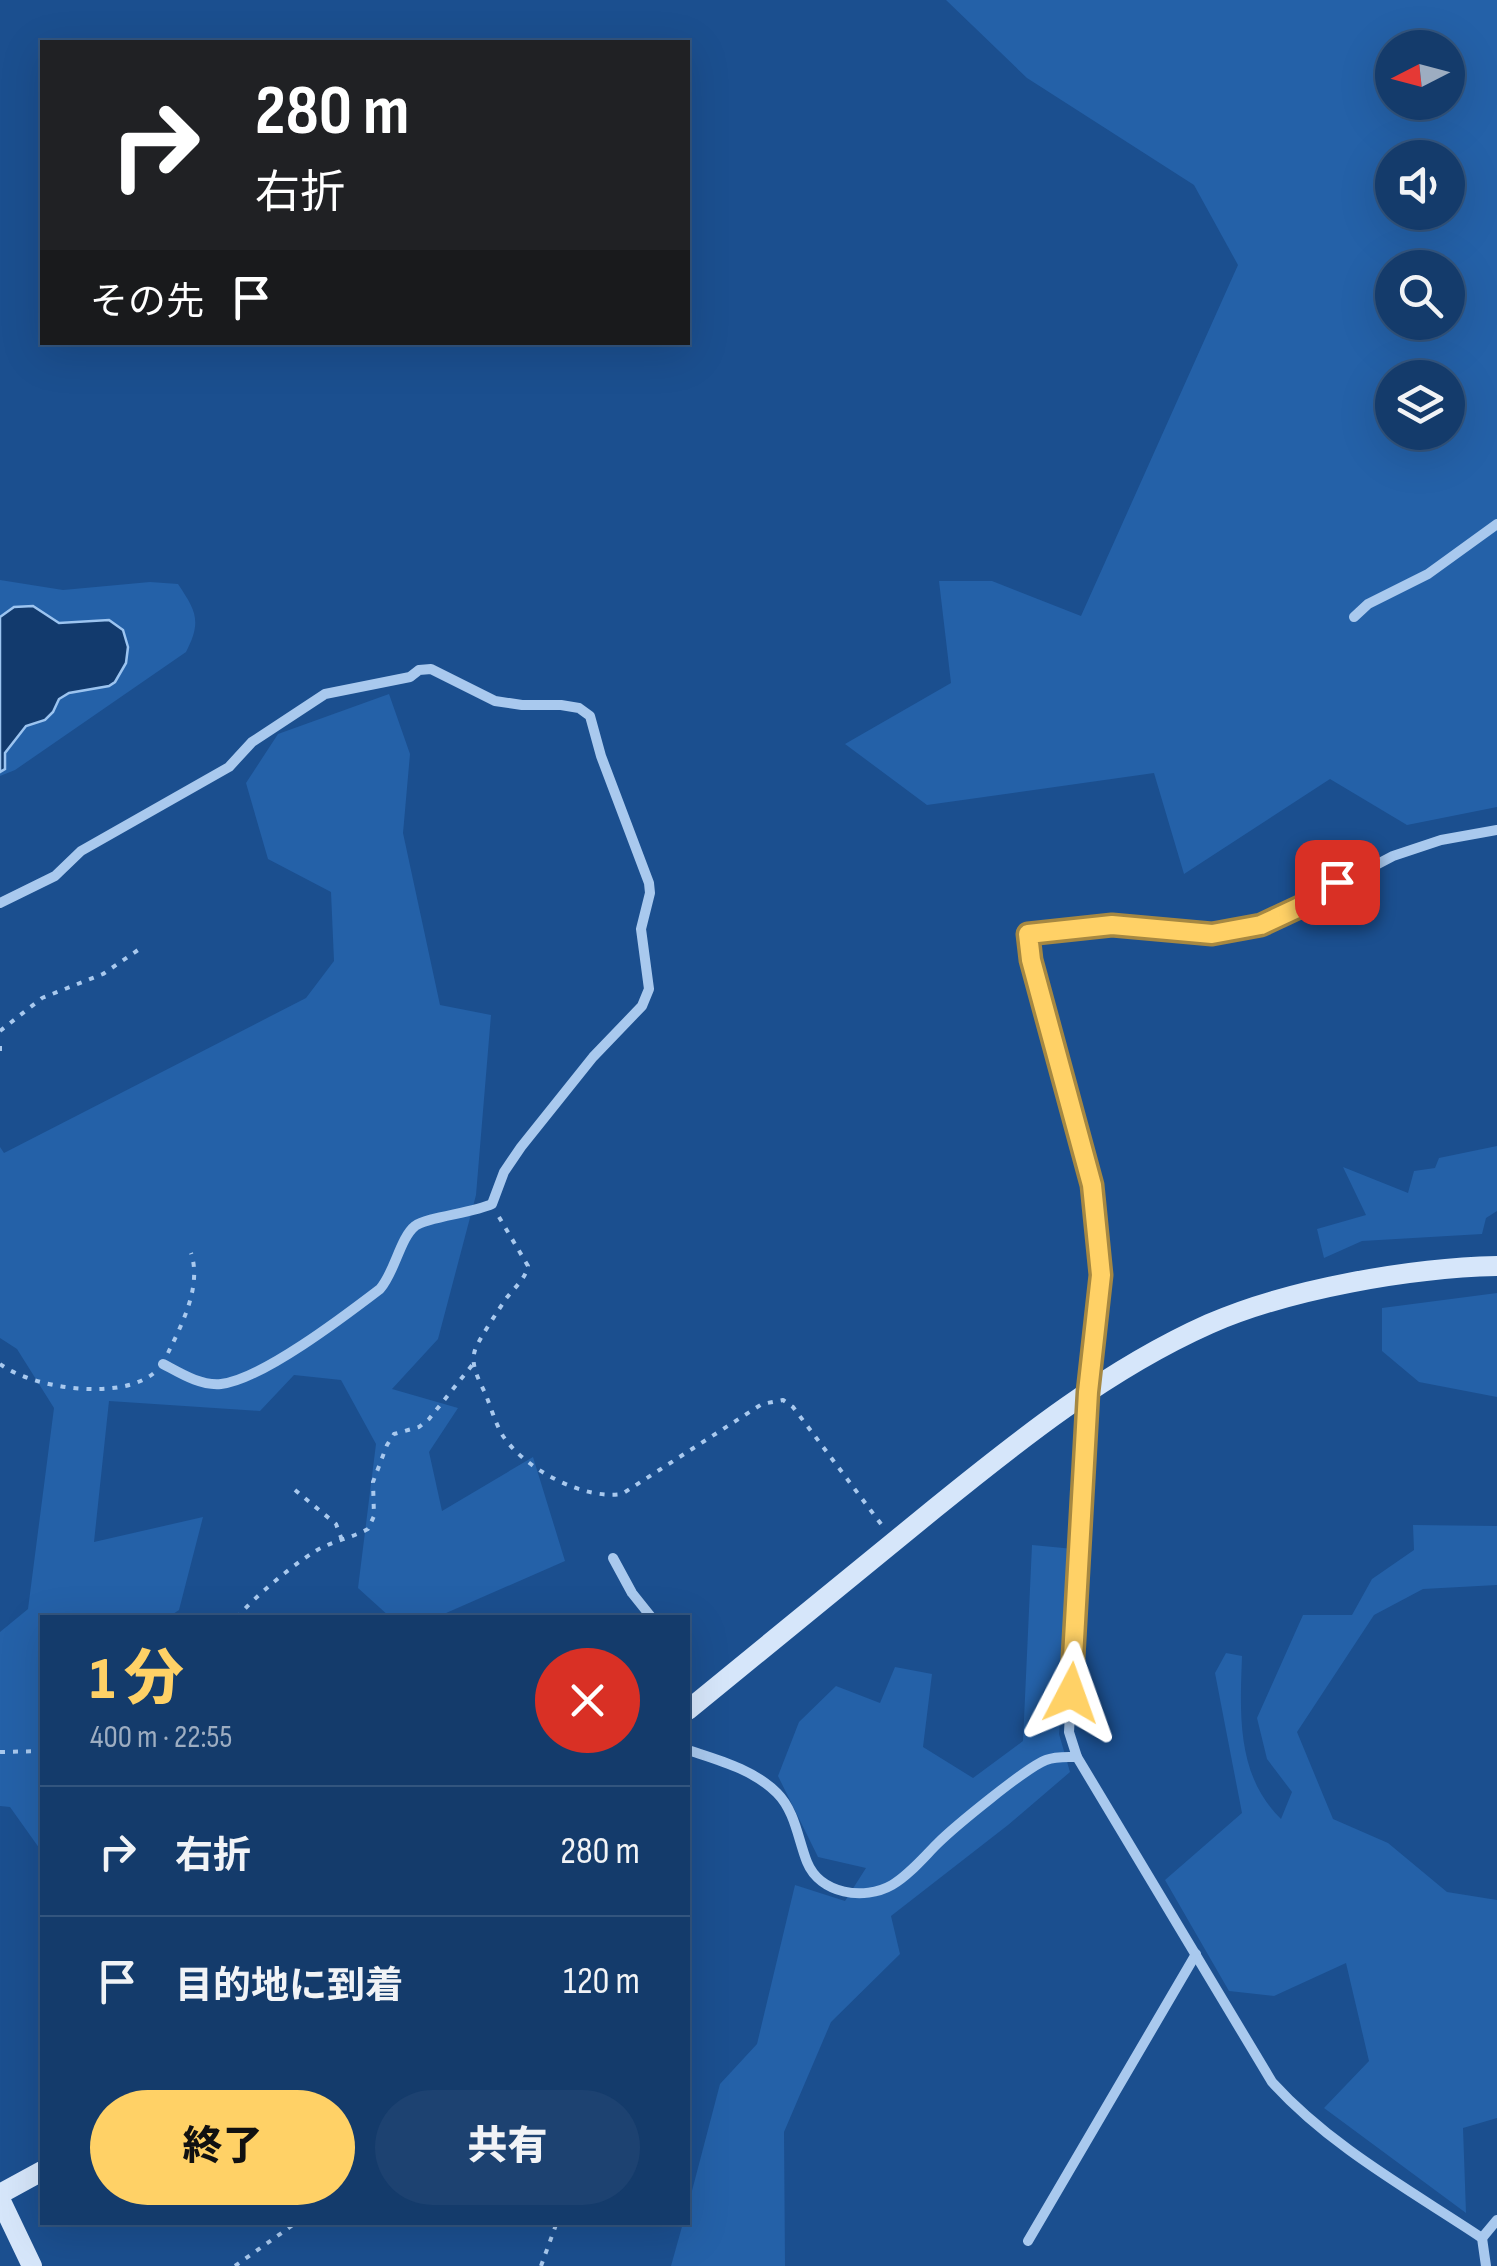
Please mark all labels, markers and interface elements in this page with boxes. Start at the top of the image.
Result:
north arrow [1375,30,1465,120]
map controls [1375,30,1465,450]
text: 280 m [255,70,409,154]
icon: right [90,80,220,210]
button: sound [1375,140,1465,230]
text: 右折 [255,166,345,221]
button: search [1375,250,1465,340]
icon: arrive [224,270,279,325]
text: その先 [90,280,204,325]
button: layers [1375,360,1465,450]
pin [1295,840,1380,925]
icon: arrive [1310,855,1365,910]
position arrow [1019,1641,1123,1745]
text: 1 分 [90,1644,184,1716]
button: close [535,1648,640,1753]
text: 400 m · 22:55 [90,1718,232,1757]
icon: right [90,1824,145,1879]
text: 280 m [560,1829,640,1874]
text: 右折 [175,1834,251,1879]
icon: arrive [90,1954,145,2009]
text: 120 m [563,1959,640,2004]
text: 目的地に到着 [175,1964,403,2009]
button: 終了 [90,2090,355,2205]
button: 共有 [375,2090,640,2205]

